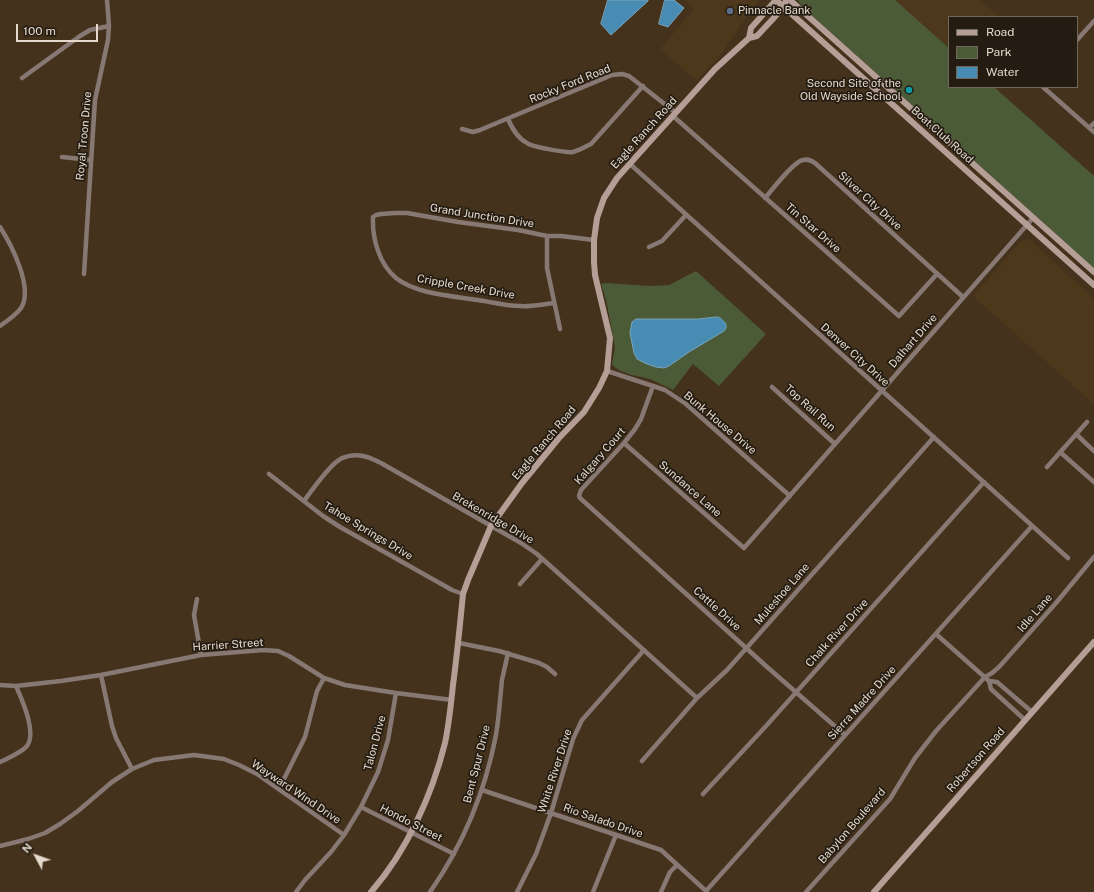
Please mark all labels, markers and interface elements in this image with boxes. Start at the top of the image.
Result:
place label: Pinnacle Bank [738,4,810,18]
marker: Pinnacle Bank [725,6,735,16]
scale bar [18,16,100,42]
legend [948,16,1078,88]
text: 100 m [23,24,56,38]
text: Road [986,25,1014,39]
text: Park [986,45,1012,59]
street label: Rocky Ford Road [527,62,613,106]
text: Water [986,65,1019,79]
place label: Second Site of the Old Wayside School [800,77,901,103]
marker: Second Site of the Old Wayside School [904,85,914,95]
street label: Royal Troon Drive [74,91,94,181]
street label: Eagle Ranch Road [608,94,680,172]
street label: Boat Club Road [908,104,976,166]
street label: Silver City Drive [835,169,905,233]
street label: Tin Star Drive [783,200,843,256]
street label: Grand Junction Drive [429,201,535,231]
street label: Cripple Creek Drive [416,272,516,302]
street label: Dalhart Drive [886,311,940,371]
street label: Denver City Drive [818,321,892,389]
street label: Top Rail Run [782,382,838,434]
street label: Bunk House Drive [681,389,759,457]
street label: Eagle Ranch Road [509,403,579,483]
street label: Kalgary Court [572,425,628,487]
street label: Sundance Lane [656,458,724,520]
street label: Brekenridge Drive [450,489,536,547]
street label: Tahoe Springs Drive [321,499,415,563]
street label: Muleshoe Lane [752,560,812,628]
street label: Cattle Drive [690,584,744,634]
street label: Idle Lane [1015,591,1055,635]
street label: Chalk River Drive [803,596,871,670]
street label: Harrier Street [192,636,264,654]
street label: Sierra Madre Drive [825,663,899,743]
street label: Talon Drive [361,714,389,772]
street label: Bent Spur Drive [461,723,493,805]
street label: Robertson Road [944,725,1008,795]
street label: White River Drive [535,727,575,815]
street label: Wayward Wind Drive [249,757,343,827]
street label: Babylon Boulevard [816,786,888,866]
street label: Rio Salado Drive [561,801,645,841]
street label: Hondo Street [377,802,445,844]
north arrow [16,836,56,876]
text: N [20,841,34,855]

